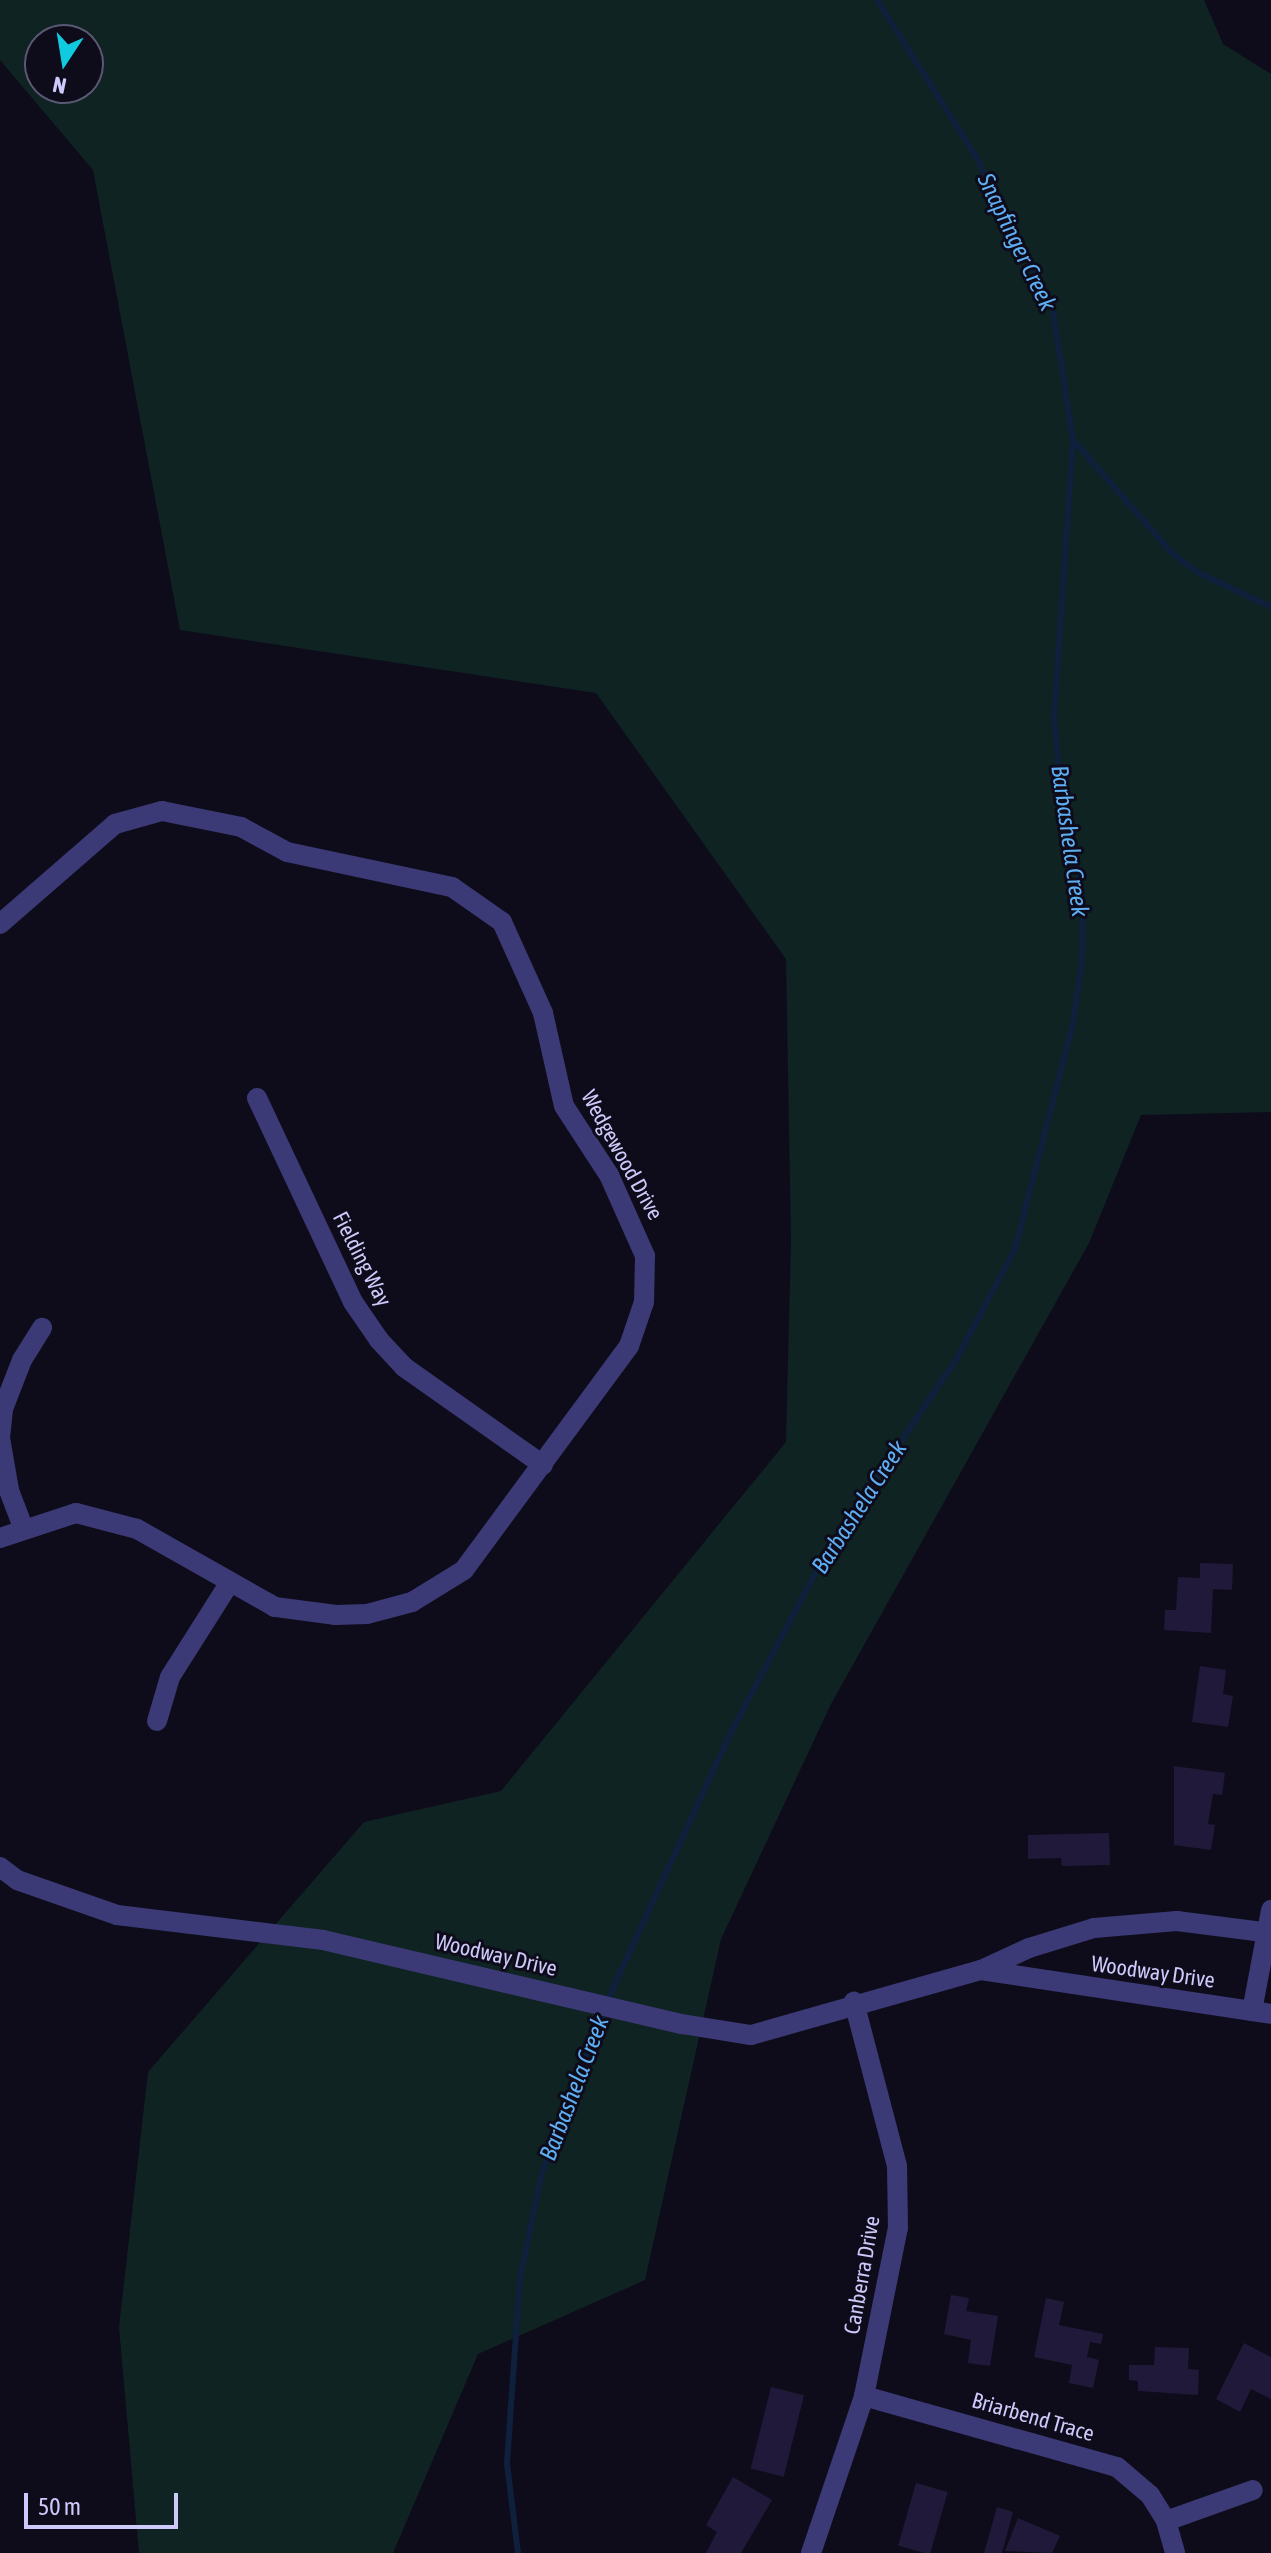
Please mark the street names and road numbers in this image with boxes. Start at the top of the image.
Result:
street label: Wedgewood Drive [576,1086,668,1224]
street label: Fielding Way [327,1207,397,1311]
street label: Woodway Drive [432,1928,560,1982]
street label: Woodway Drive [1090,1950,1216,1994]
street label: Canberra Drive [839,2214,885,2336]
street label: Briarbend Trace [969,2387,1097,2447]

